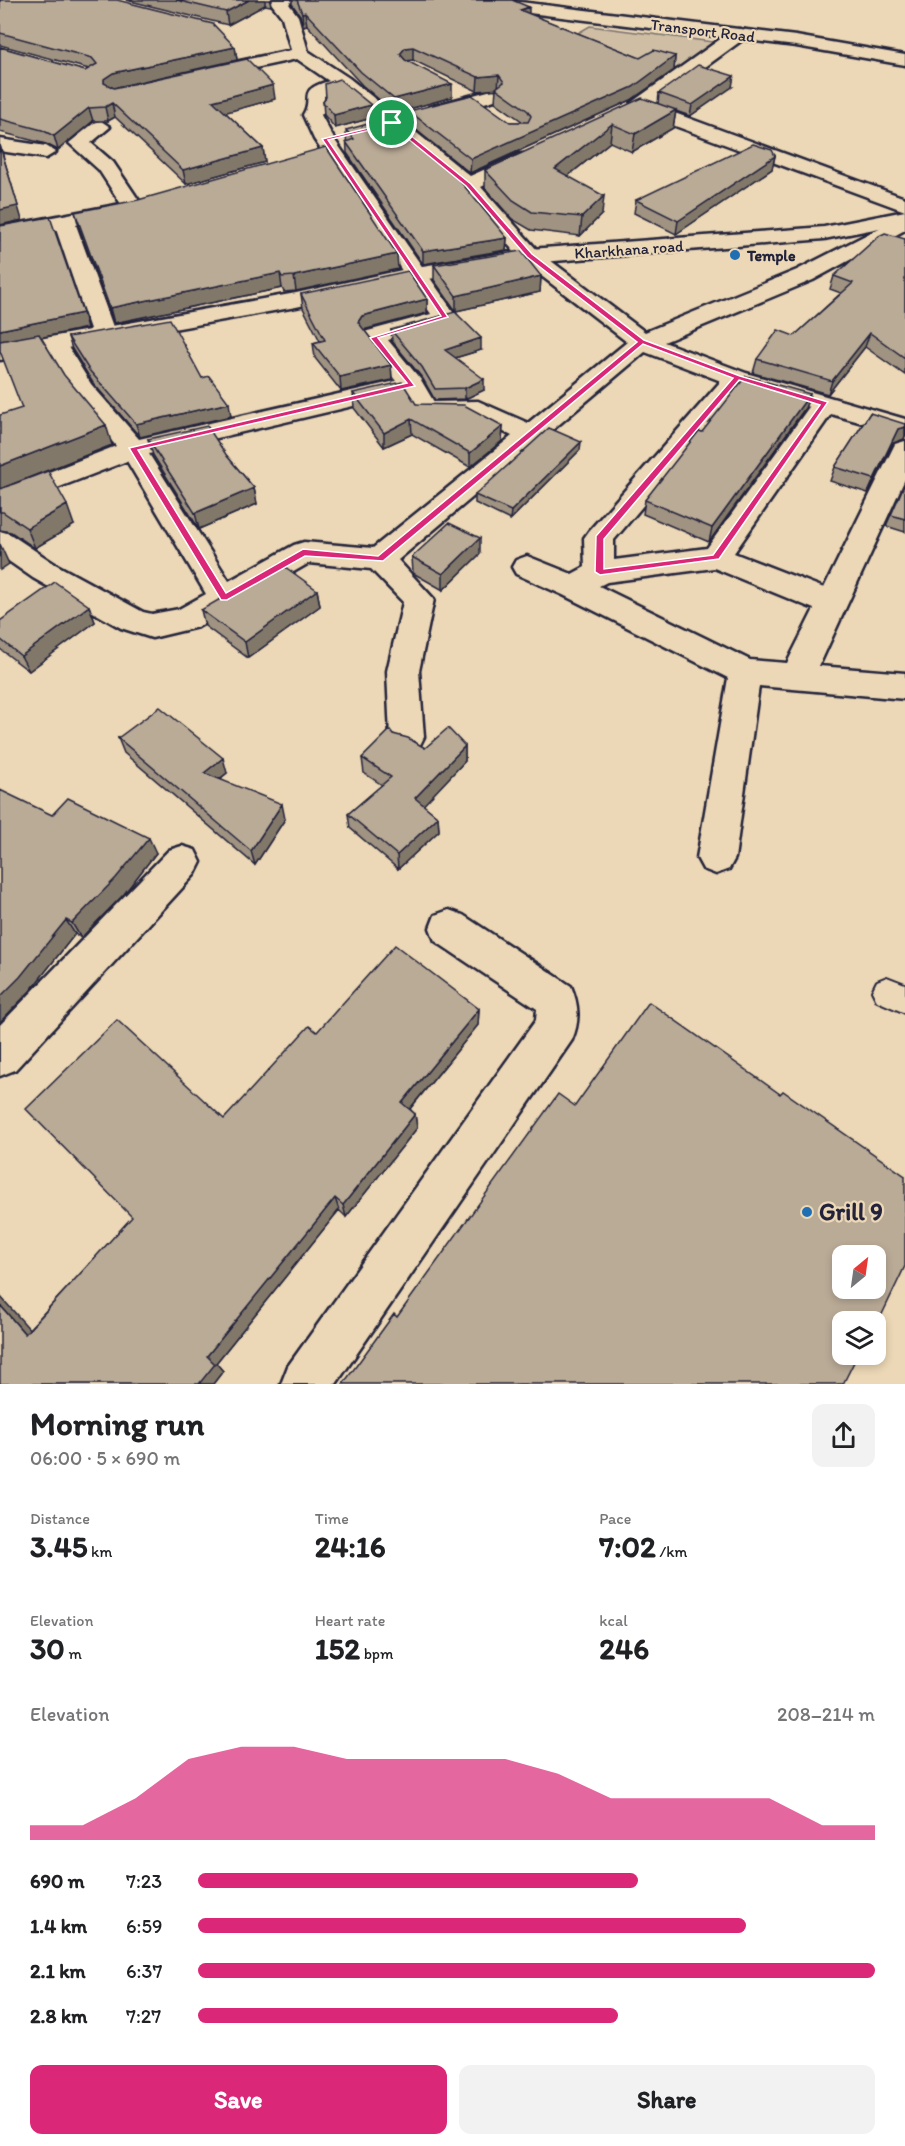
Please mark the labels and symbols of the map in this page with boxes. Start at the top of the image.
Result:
street label: Transport Road [649,15,757,46]
pin [366,97,417,148]
street label: Kharkhana road [574,236,685,263]
place label: Temple [746,246,796,266]
marker: Temple [728,248,742,262]
place label: Grill 9 [819,1197,883,1226]
marker: Grill 9 [800,1205,814,1219]
north arrow [832,1245,886,1299]

